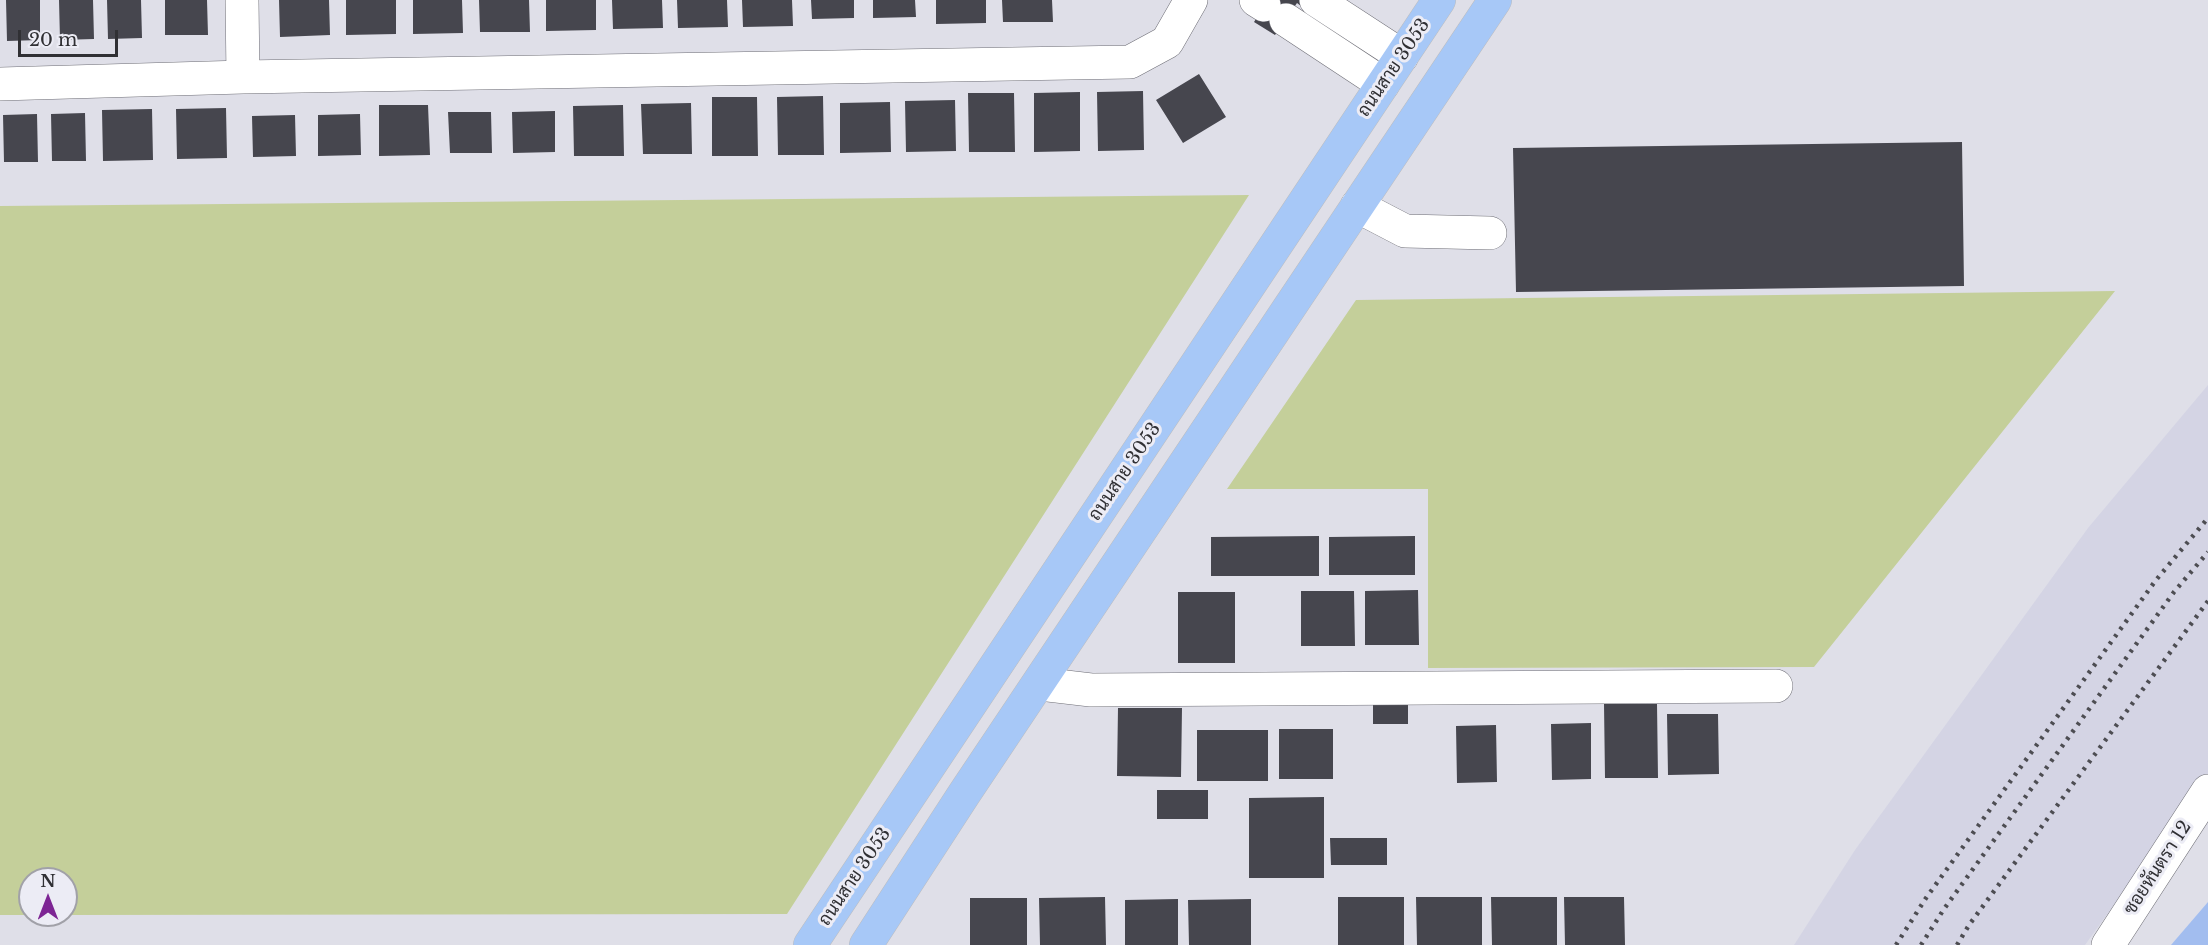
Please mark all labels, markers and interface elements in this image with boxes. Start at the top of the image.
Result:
street label: ถนนสาย 3053 [1353,15,1435,121]
scale bar [21,18,122,56]
text: 20 m [29,29,77,51]
street label: ถนนสาย 3053 [1084,419,1166,525]
street label: ซอยหันตรา 12 [2120,817,2196,919]
street label: ถนนสาย 3053 [814,824,896,930]
north arrow [18,867,78,927]
text: N [40,871,56,891]

